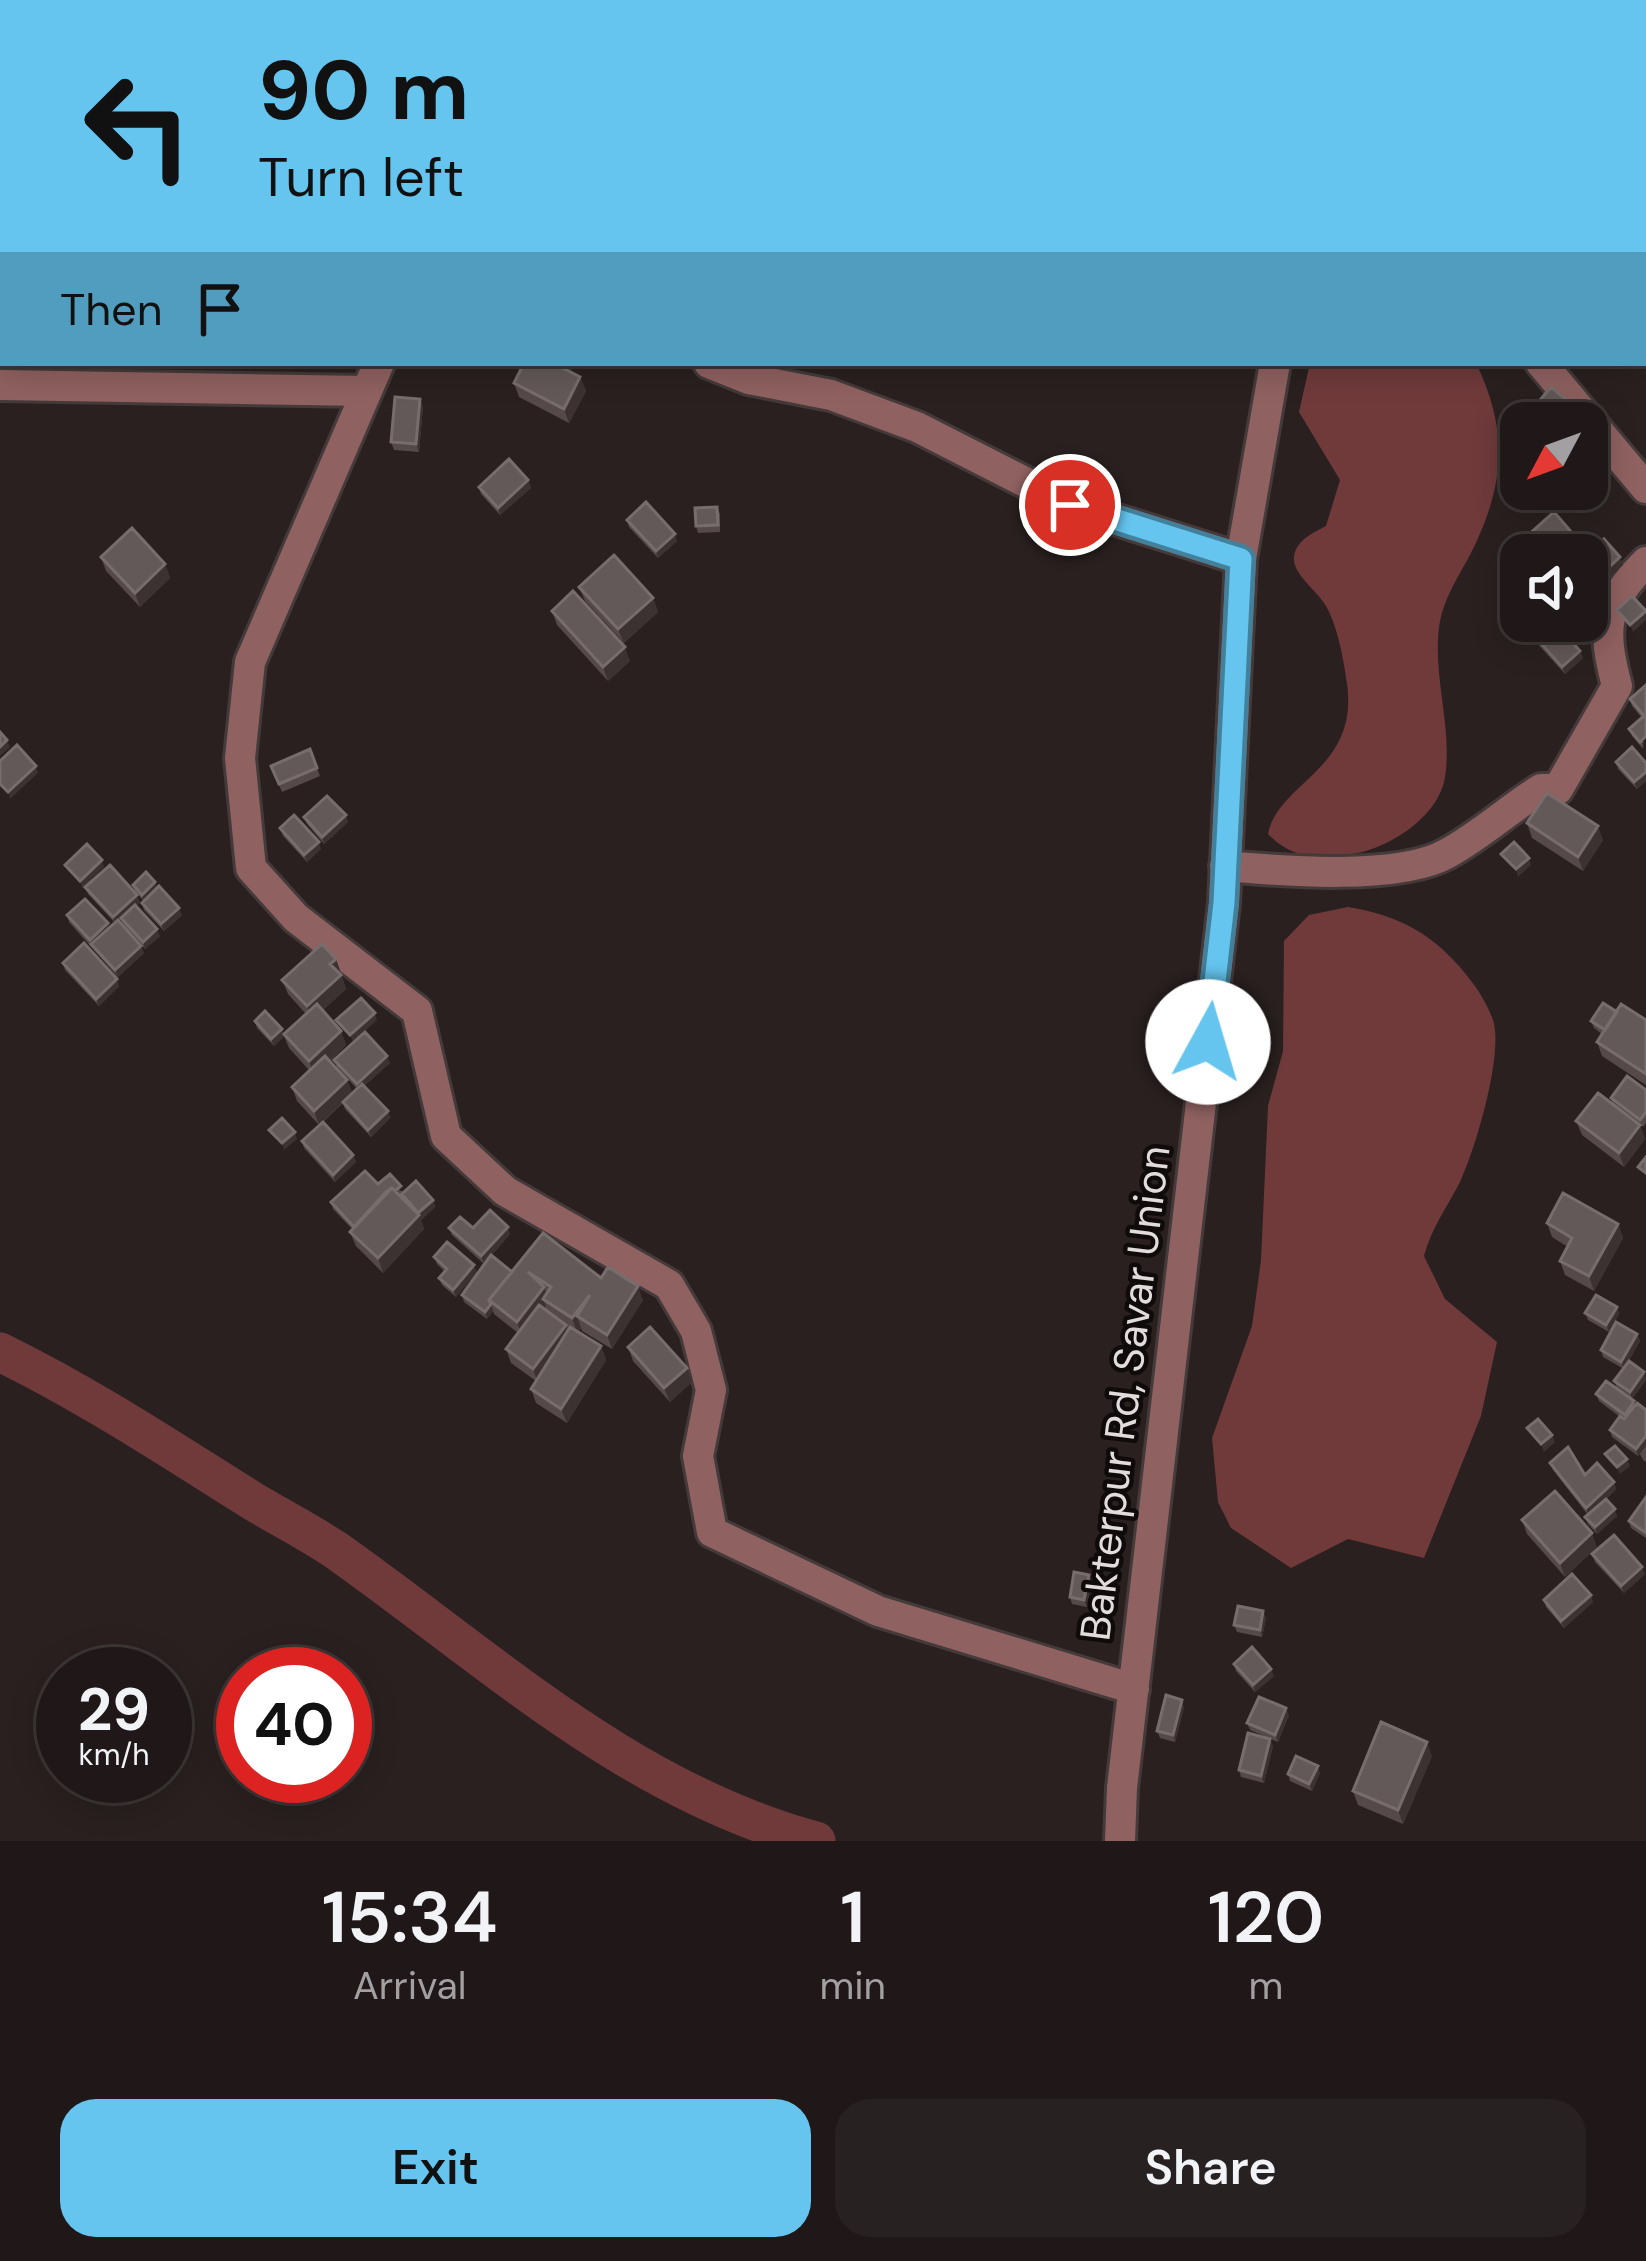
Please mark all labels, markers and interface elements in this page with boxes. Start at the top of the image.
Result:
text: 90 m [258,36,469,145]
icon: left [60,48,216,204]
text: Turn left [258,142,464,213]
icon: arrive [187,276,253,342]
text: Then [60,280,163,339]
north arrow [1500,402,1608,510]
map controls [1500,402,1608,642]
pin [1019,454,1121,556]
icon: arrive [1037,472,1103,538]
button: sound [1500,534,1608,642]
position arrow [1145,979,1271,1105]
street label: Bakterpur Rd, Savar Union [1067,1142,1183,1644]
speed limit sign: 40 [216,1647,372,1803]
text: 29 [78,1670,150,1749]
text: km/h [79,1735,149,1774]
text: 15:34 [322,1871,498,1964]
text: 1 [840,1871,865,1964]
text: 120 [1208,1871,1324,1964]
text: Arrival [353,1960,467,2011]
text: min [819,1960,886,2011]
text: m [1249,1960,1283,2011]
button: Exit [60,2099,811,2237]
button: Share [835,2099,1586,2237]

